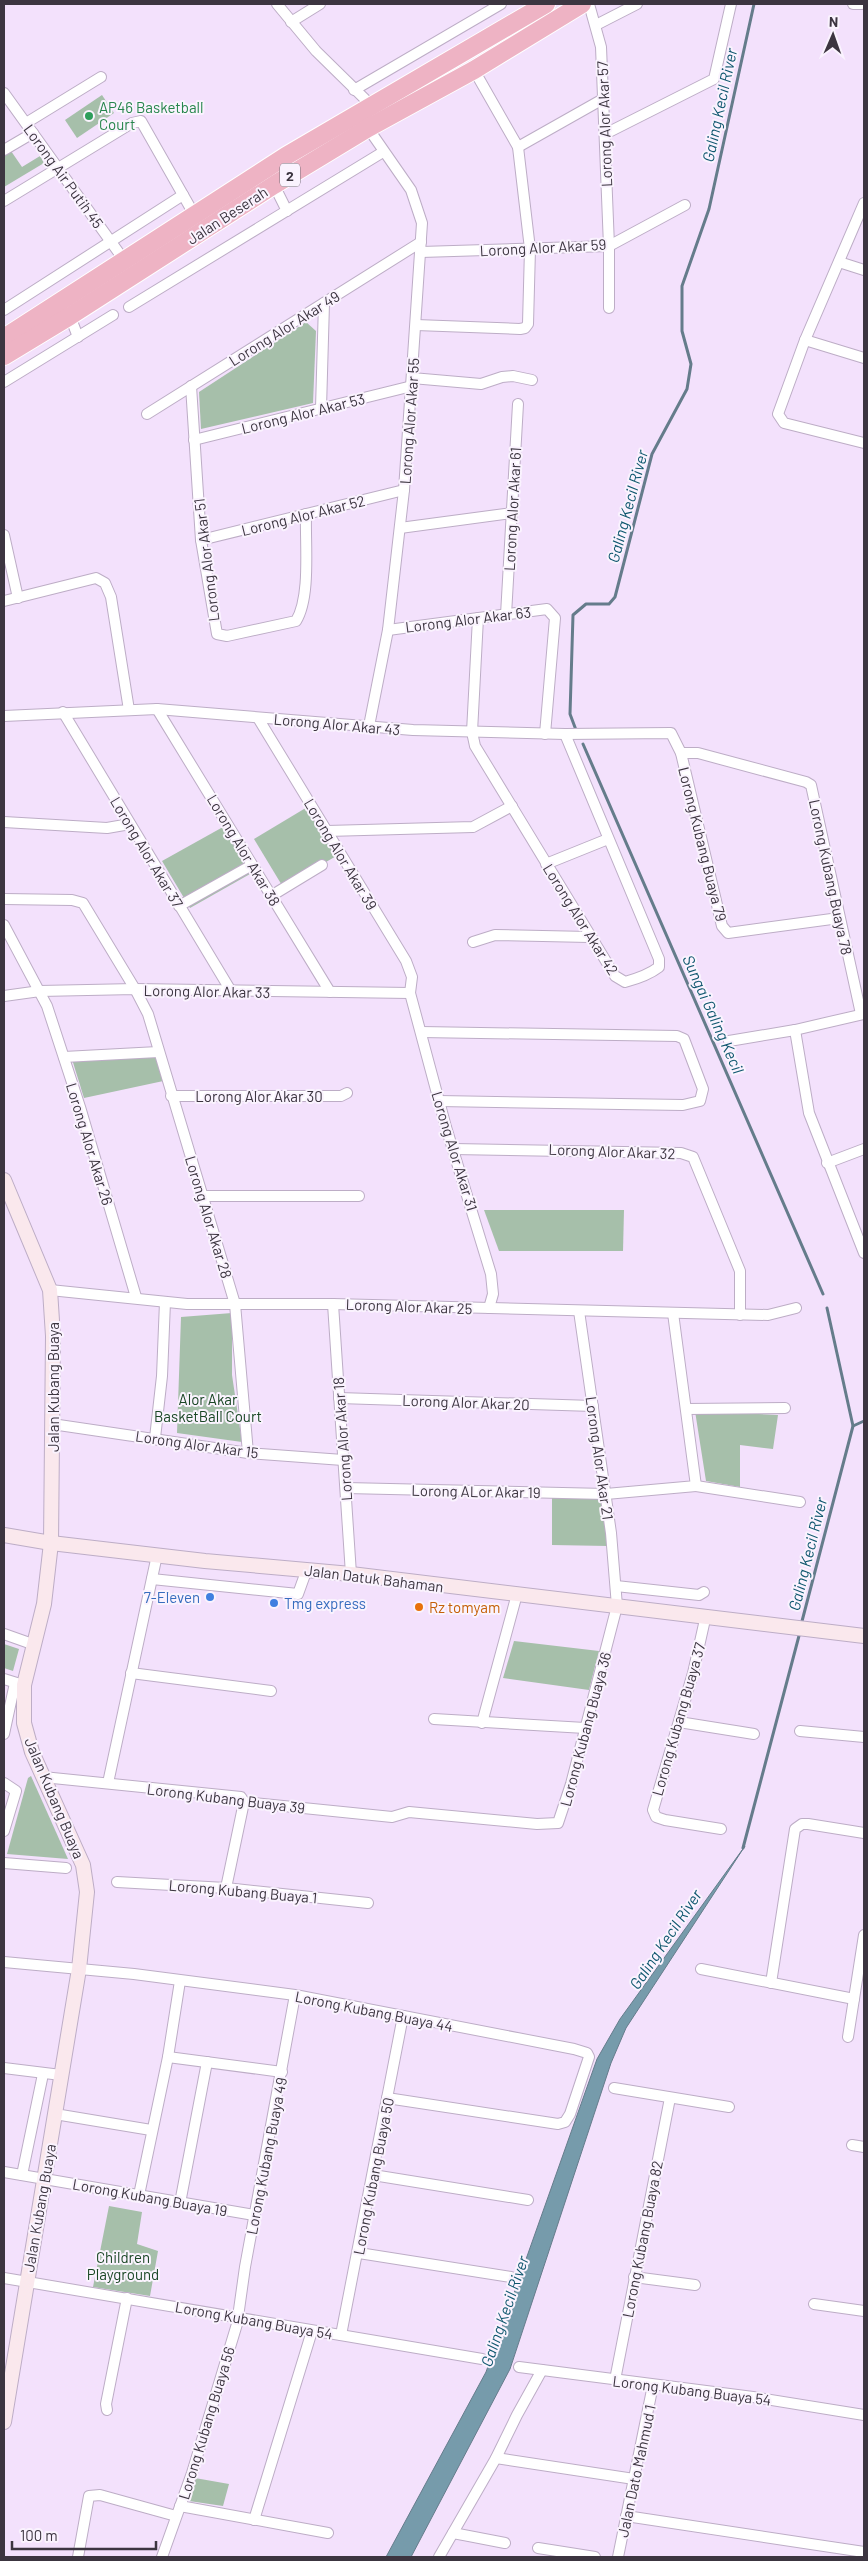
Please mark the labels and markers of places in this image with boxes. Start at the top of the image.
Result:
place label: AP46 Basketball Court [99,98,204,133]
marker: AP46 Basketball Court [83,110,95,122]
place label: 7-Eleven [144,1588,200,1606]
marker: 7-Eleven [204,1591,216,1603]
place label: Tmg express [284,1594,366,1612]
marker: Tmg express [268,1597,280,1609]
place label: Rz tomyam [429,1598,500,1616]
marker: Rz tomyam [413,1601,425,1613]

